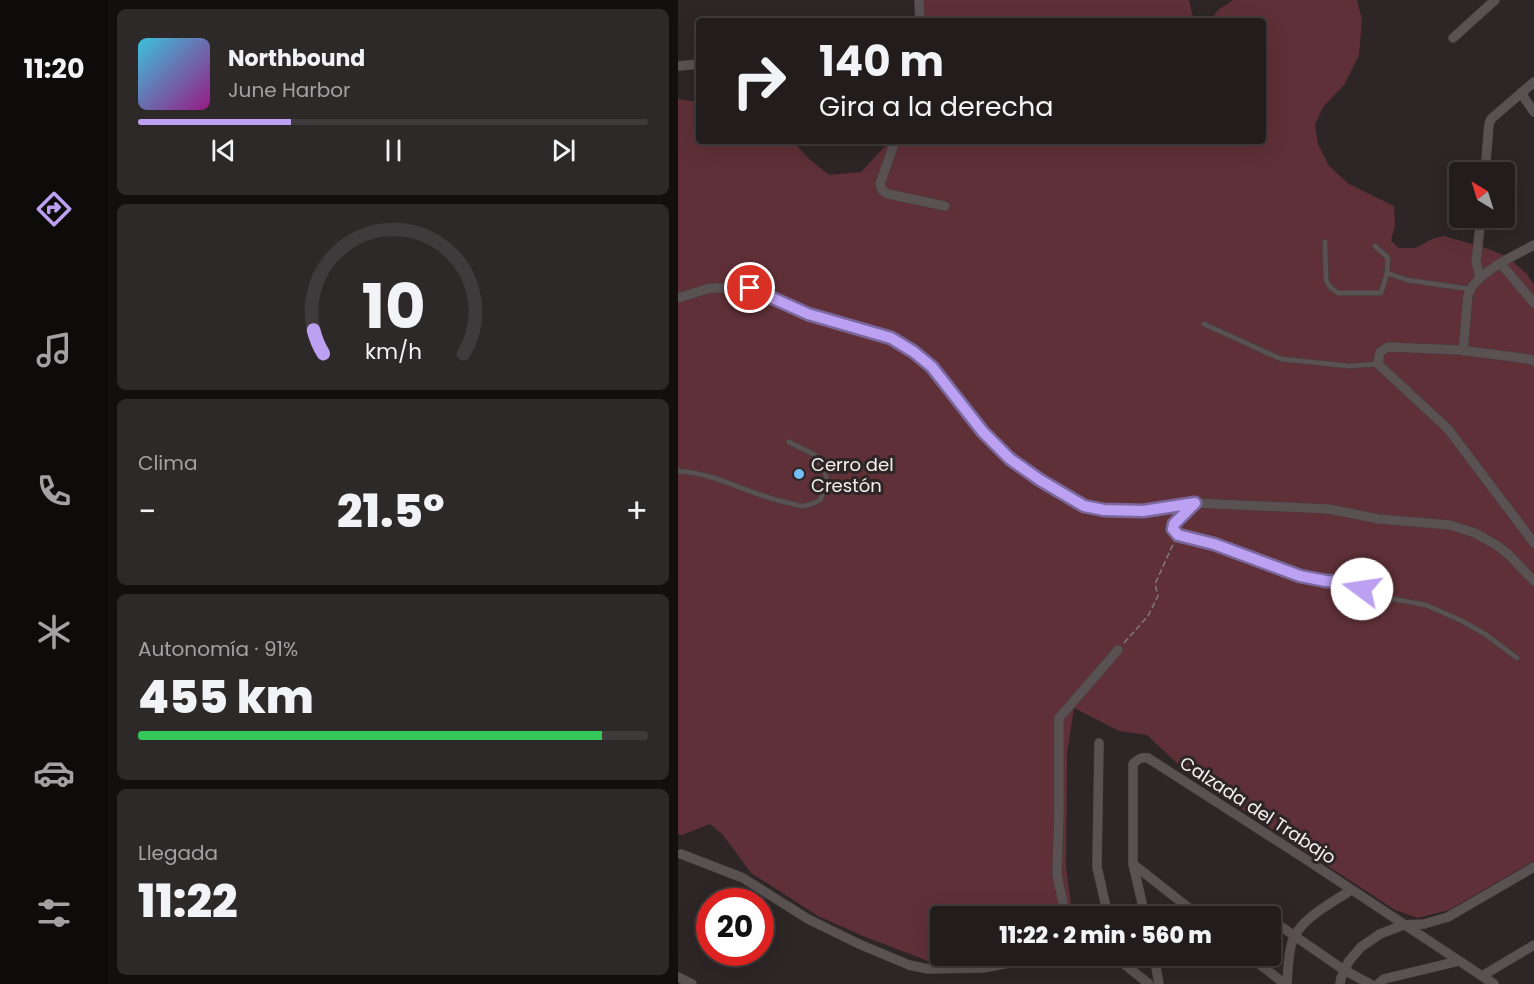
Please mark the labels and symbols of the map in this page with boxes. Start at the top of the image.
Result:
north arrow [1449,162,1515,228]
pin [724,262,775,313]
place label: Cerro del Crestón [811,452,894,498]
marker: Cerro del Crestón [792,467,806,481]
position arrow [1330,557,1394,621]
street label: Calzada del Trabajo [1175,750,1341,870]
speed limit sign: 20 [696,888,774,966]

